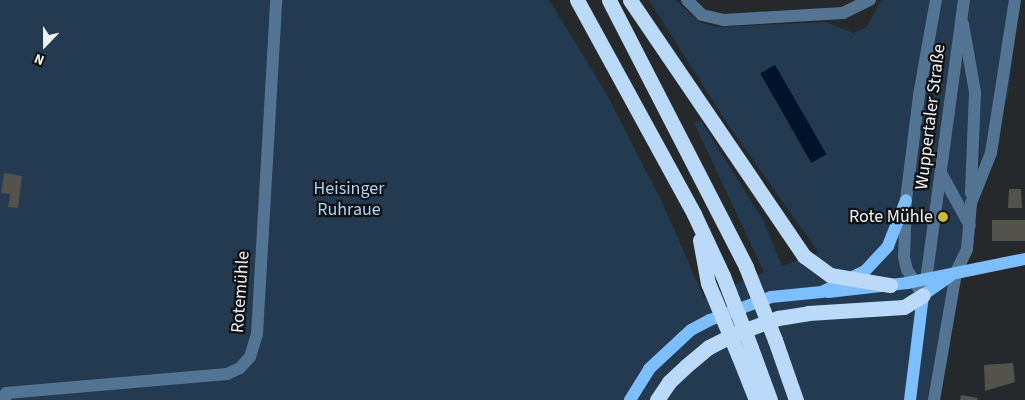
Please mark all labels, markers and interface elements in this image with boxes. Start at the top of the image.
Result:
north arrow [20,20,70,70]
street label: Wuppertaler Straße [911,43,951,191]
text: N [31,48,47,70]
park label: Heisinger Ruhraue [314,179,384,222]
place label: Rote Mühle [849,206,933,228]
marker: Rote Mühle [937,211,949,223]
street label: Rotemühle [227,250,255,334]

